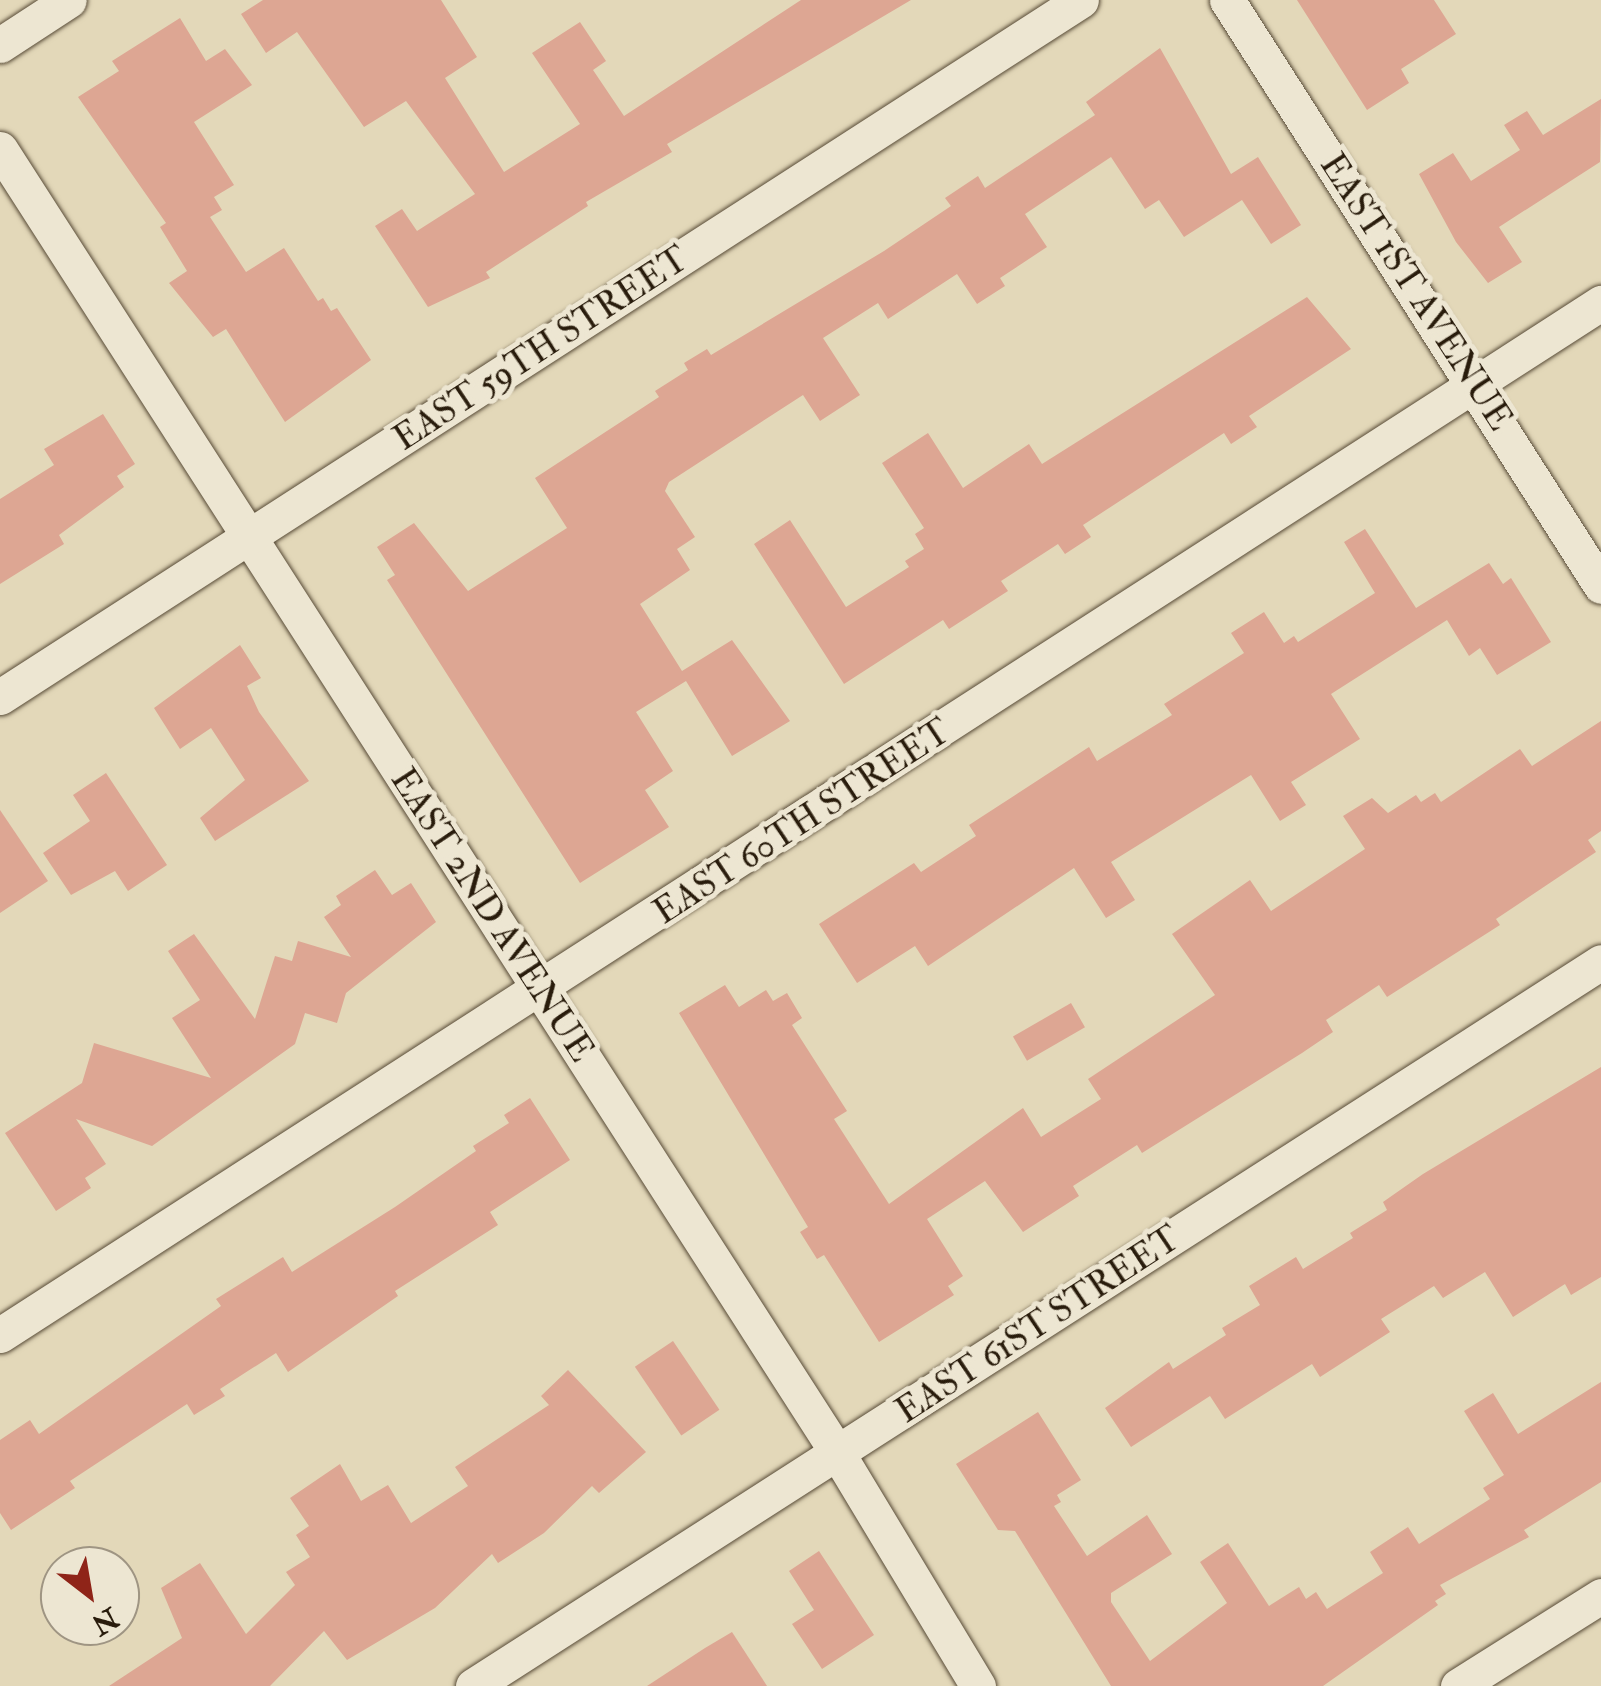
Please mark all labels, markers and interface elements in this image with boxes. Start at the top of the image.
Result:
street label: EAST 1ST AVENUE [1311,146,1521,438]
street label: EAST 59TH STREET [386,238,696,460]
street label: EAST 60TH STREET [646,710,958,934]
street label: EAST 2ND AVENUE [382,761,602,1069]
street label: EAST 61ST STREET [888,1218,1188,1432]
north arrow [40,1546,140,1646]
text: N [85,1599,124,1642]

